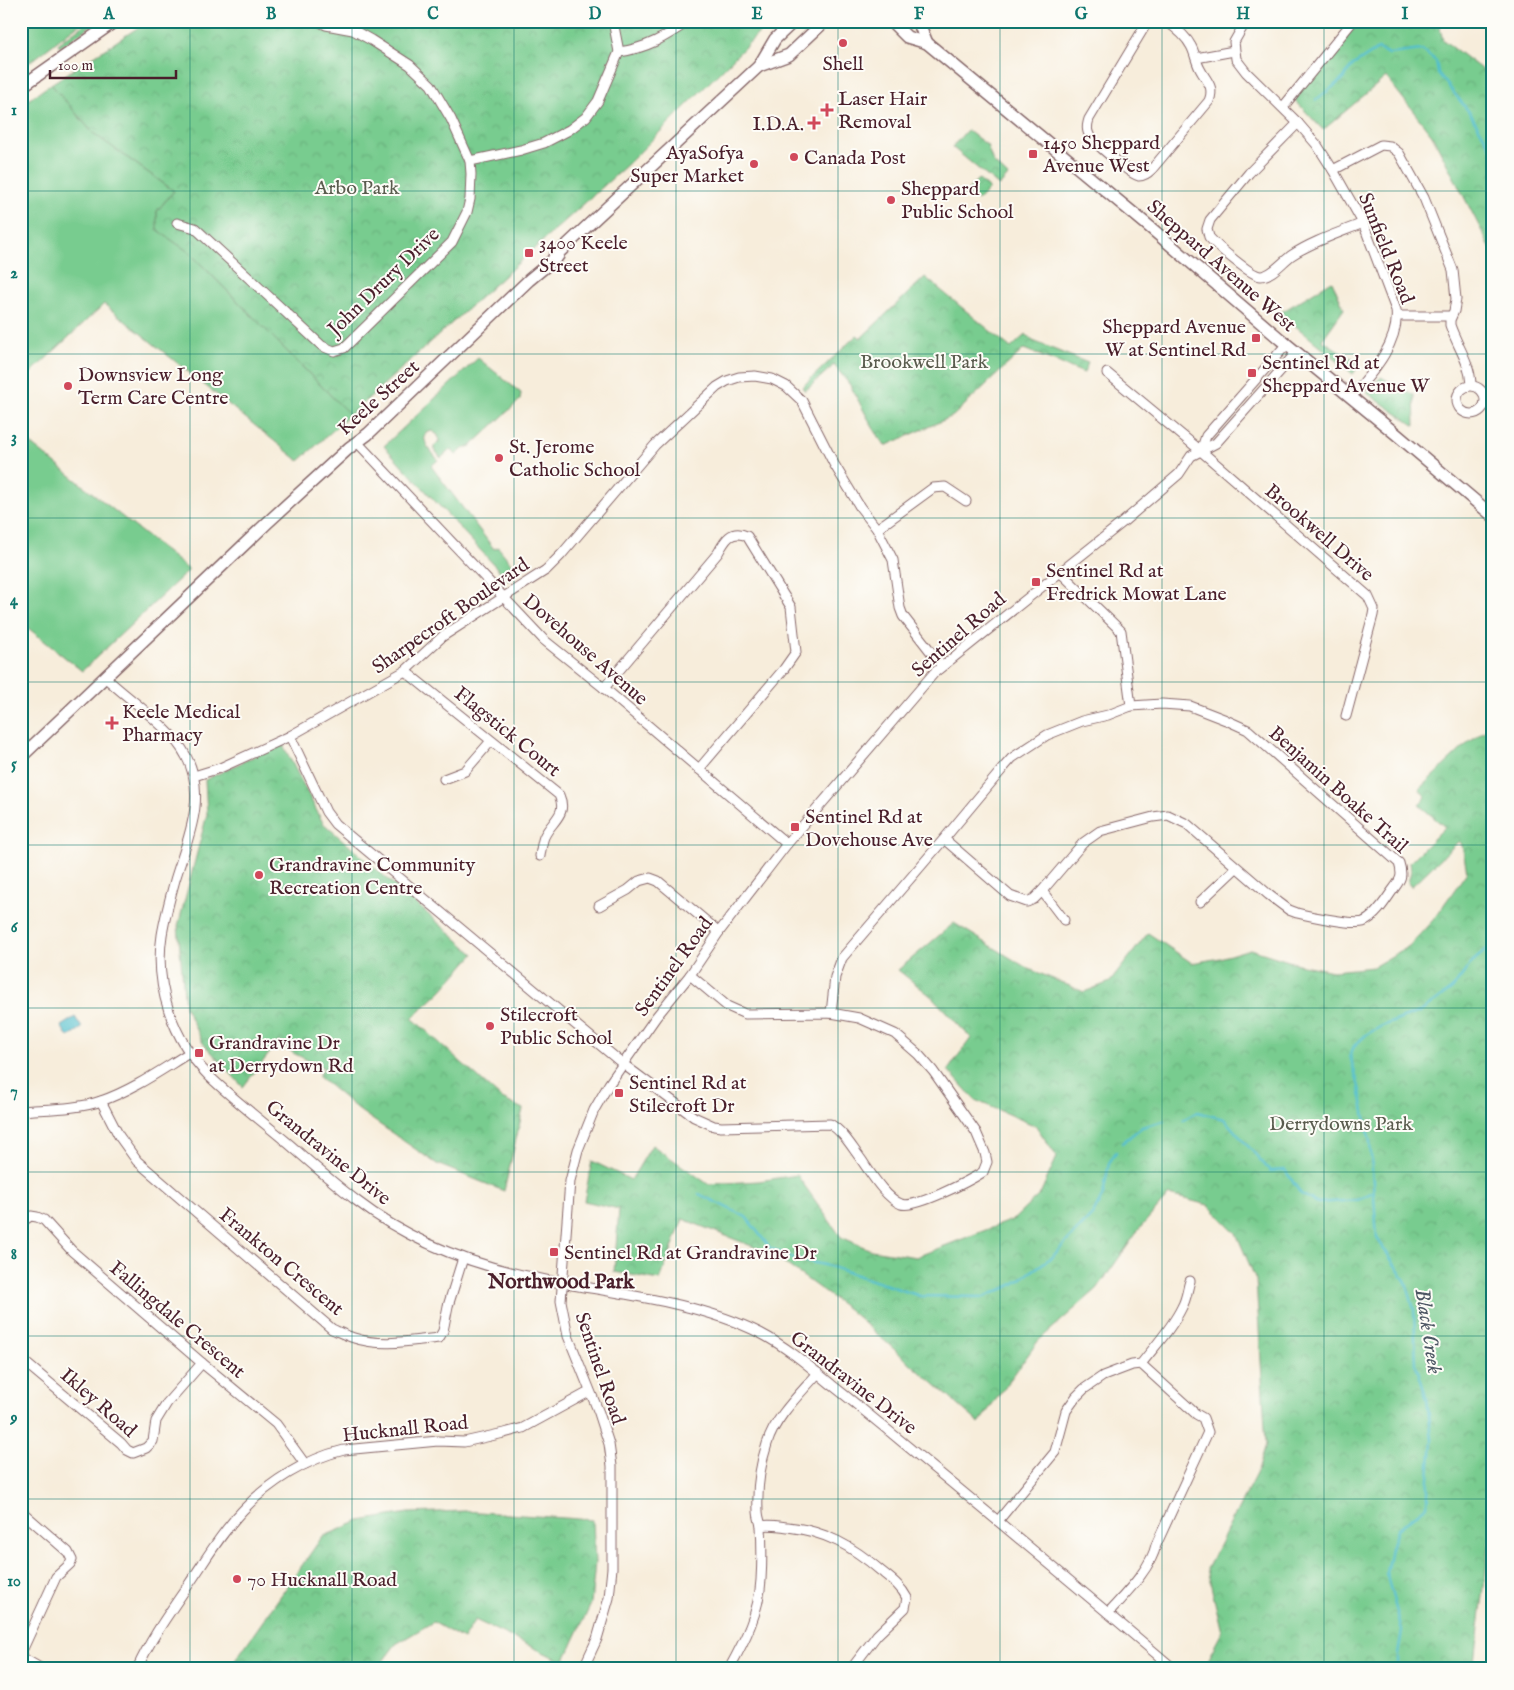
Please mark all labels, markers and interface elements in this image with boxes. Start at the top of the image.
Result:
text: A [103,5,116,25]
text: B [266,5,277,25]
text: C [427,5,439,25]
text: D [589,5,602,25]
text: E [751,5,763,25]
text: F [914,5,925,25]
text: G [1075,5,1088,25]
text: H [1236,5,1250,25]
text: I [1402,5,1409,25]
marker: Shell [837,37,849,49]
scale bar [50,48,176,80]
place label: Shell [823,52,864,77]
text: 100 m [58,56,94,75]
place label: Laser Hair Removal [838,87,928,135]
text: 1 [11,101,17,121]
marker: Laser Hair Removal [820,103,834,117]
place label: I.D.A. [753,112,804,137]
marker: I.D.A. [808,117,820,129]
place label: 1450 Sheppard Avenue West [1042,131,1160,179]
place label: AyaSofya Super Market [630,141,744,189]
place label: Canada Post [804,146,906,171]
marker: 1450 Sheppard Avenue West [1027,148,1039,160]
marker: Canada Post [788,151,800,163]
marker: AyaSofya Super Market [748,158,760,170]
park label: Arbo Park [314,176,400,201]
place label: Sheppard Public School [901,177,1014,225]
street label: Sunfield Road [1352,189,1419,308]
marker: Sheppard Public School [885,194,897,206]
street label: Sheppard Avenue West [1141,195,1301,338]
street label: John Drury Drive [321,222,445,343]
place label: 3400 Keele Street [539,231,628,279]
marker: 3400 Keele Street [523,247,535,259]
text: 2 [10,264,18,284]
place label: Sheppard Avenue W at Sentinel Rd [1102,315,1246,363]
marker: Sheppard Avenue W at Sentinel Rd [1250,332,1262,344]
park label: Brookwell Park [860,350,988,375]
place label: Sentinel Rd at Sheppard Avenue W [1262,351,1430,399]
street label: Keele Street [333,355,425,441]
place label: Downsview Long Term Care Centre [78,363,228,411]
marker: Sentinel Rd at Sheppard Avenue W [1246,367,1258,379]
marker: Downsview Long Term Care Centre [62,380,74,392]
text: 3 [11,428,17,448]
place label: St. Jerome Catholic School [509,435,641,483]
marker: St. Jerome Catholic School [493,452,505,464]
street label: Brookwell Drive [1259,479,1379,587]
street label: Sharpecroft Boulevard [367,552,535,680]
place label: Sentinel Rd at Fredrick Mowat Lane [1046,559,1227,607]
marker: Sentinel Rd at Fredrick Mowat Lane [1030,576,1042,588]
street label: Sentinel Road [907,587,1012,683]
street label: Dovehouse Avenue [517,589,653,711]
text: 4 [10,591,19,611]
street label: Flagstick Court [449,682,566,783]
place label: Keele Medical Pharmacy [122,700,241,748]
marker: Keele Medical Pharmacy [106,717,118,729]
street label: Benjamin Boake Trail [1263,721,1413,860]
text: 5 [11,755,17,775]
place label: Sentinel Rd at Dovehouse Ave [805,805,933,853]
marker: Sentinel Rd at Dovehouse Ave [789,821,801,833]
place label: Grandravine Community Recreation Centre [269,853,475,901]
marker: Grandravine Community Recreation Centre [253,869,265,881]
street label: Sentinel Road [630,912,719,1022]
text: 6 [11,918,19,938]
place label: Stilecroft Public School [500,1003,613,1051]
marker: Stilecroft Public School [484,1020,496,1032]
place label: Grandravine Dr at Derrydown Rd [209,1031,354,1079]
marker: Grandravine Dr at Derrydown Rd [193,1047,205,1059]
place label: Sentinel Rd at Stilecroft Dr [629,1071,747,1119]
text: 7 [10,1082,18,1102]
marker: Sentinel Rd at Stilecroft Dr [613,1087,625,1099]
street label: Grandravine Drive [260,1095,396,1211]
park label: Derrydowns Park [1269,1112,1413,1137]
street label: Frankton Crescent [214,1203,349,1322]
place label: Sentinel Rd at Grandravine Dr [564,1241,817,1266]
text: 8 [11,1245,17,1265]
marker: Sentinel Rd at Grandravine Dr [548,1246,560,1258]
street label: Fallingdale Crescent [104,1256,250,1384]
district label: Northwood Park [487,1269,635,1296]
water label: Black Creek [1407,1287,1448,1376]
street label: Sentinel Road [569,1309,631,1428]
street label: Grandravine Drive [785,1326,921,1440]
street label: Ikley Road [55,1363,142,1443]
text: 9 [10,1409,18,1429]
street label: Hucknall Road [341,1410,470,1449]
place label: 70 Hucknall Road [247,1568,397,1593]
text: 10 [7,1572,21,1592]
marker: 70 Hucknall Road [231,1573,243,1585]

